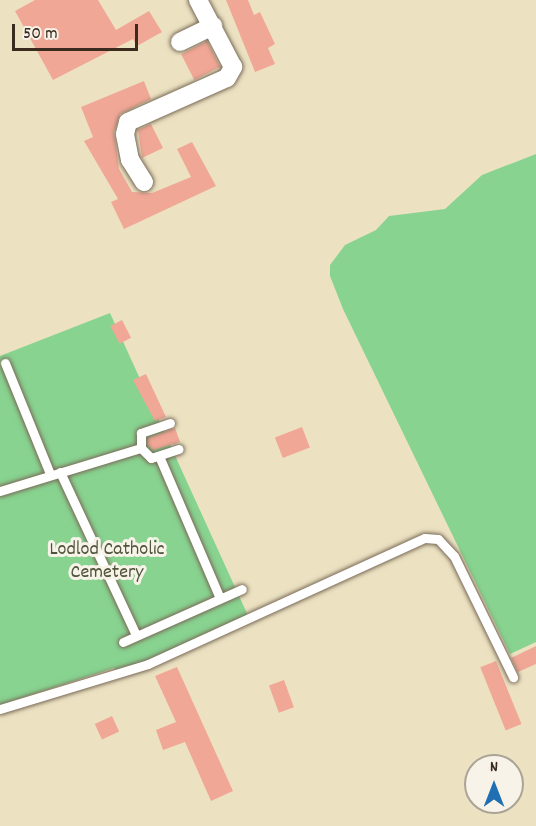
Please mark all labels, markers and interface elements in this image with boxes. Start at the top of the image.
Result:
scale bar [15,12,141,50]
text: 50 m [23,22,58,47]
park label: Lodlod Catholic Cemetery [49,538,165,585]
north arrow [464,754,524,814]
text: N [490,756,498,779]

